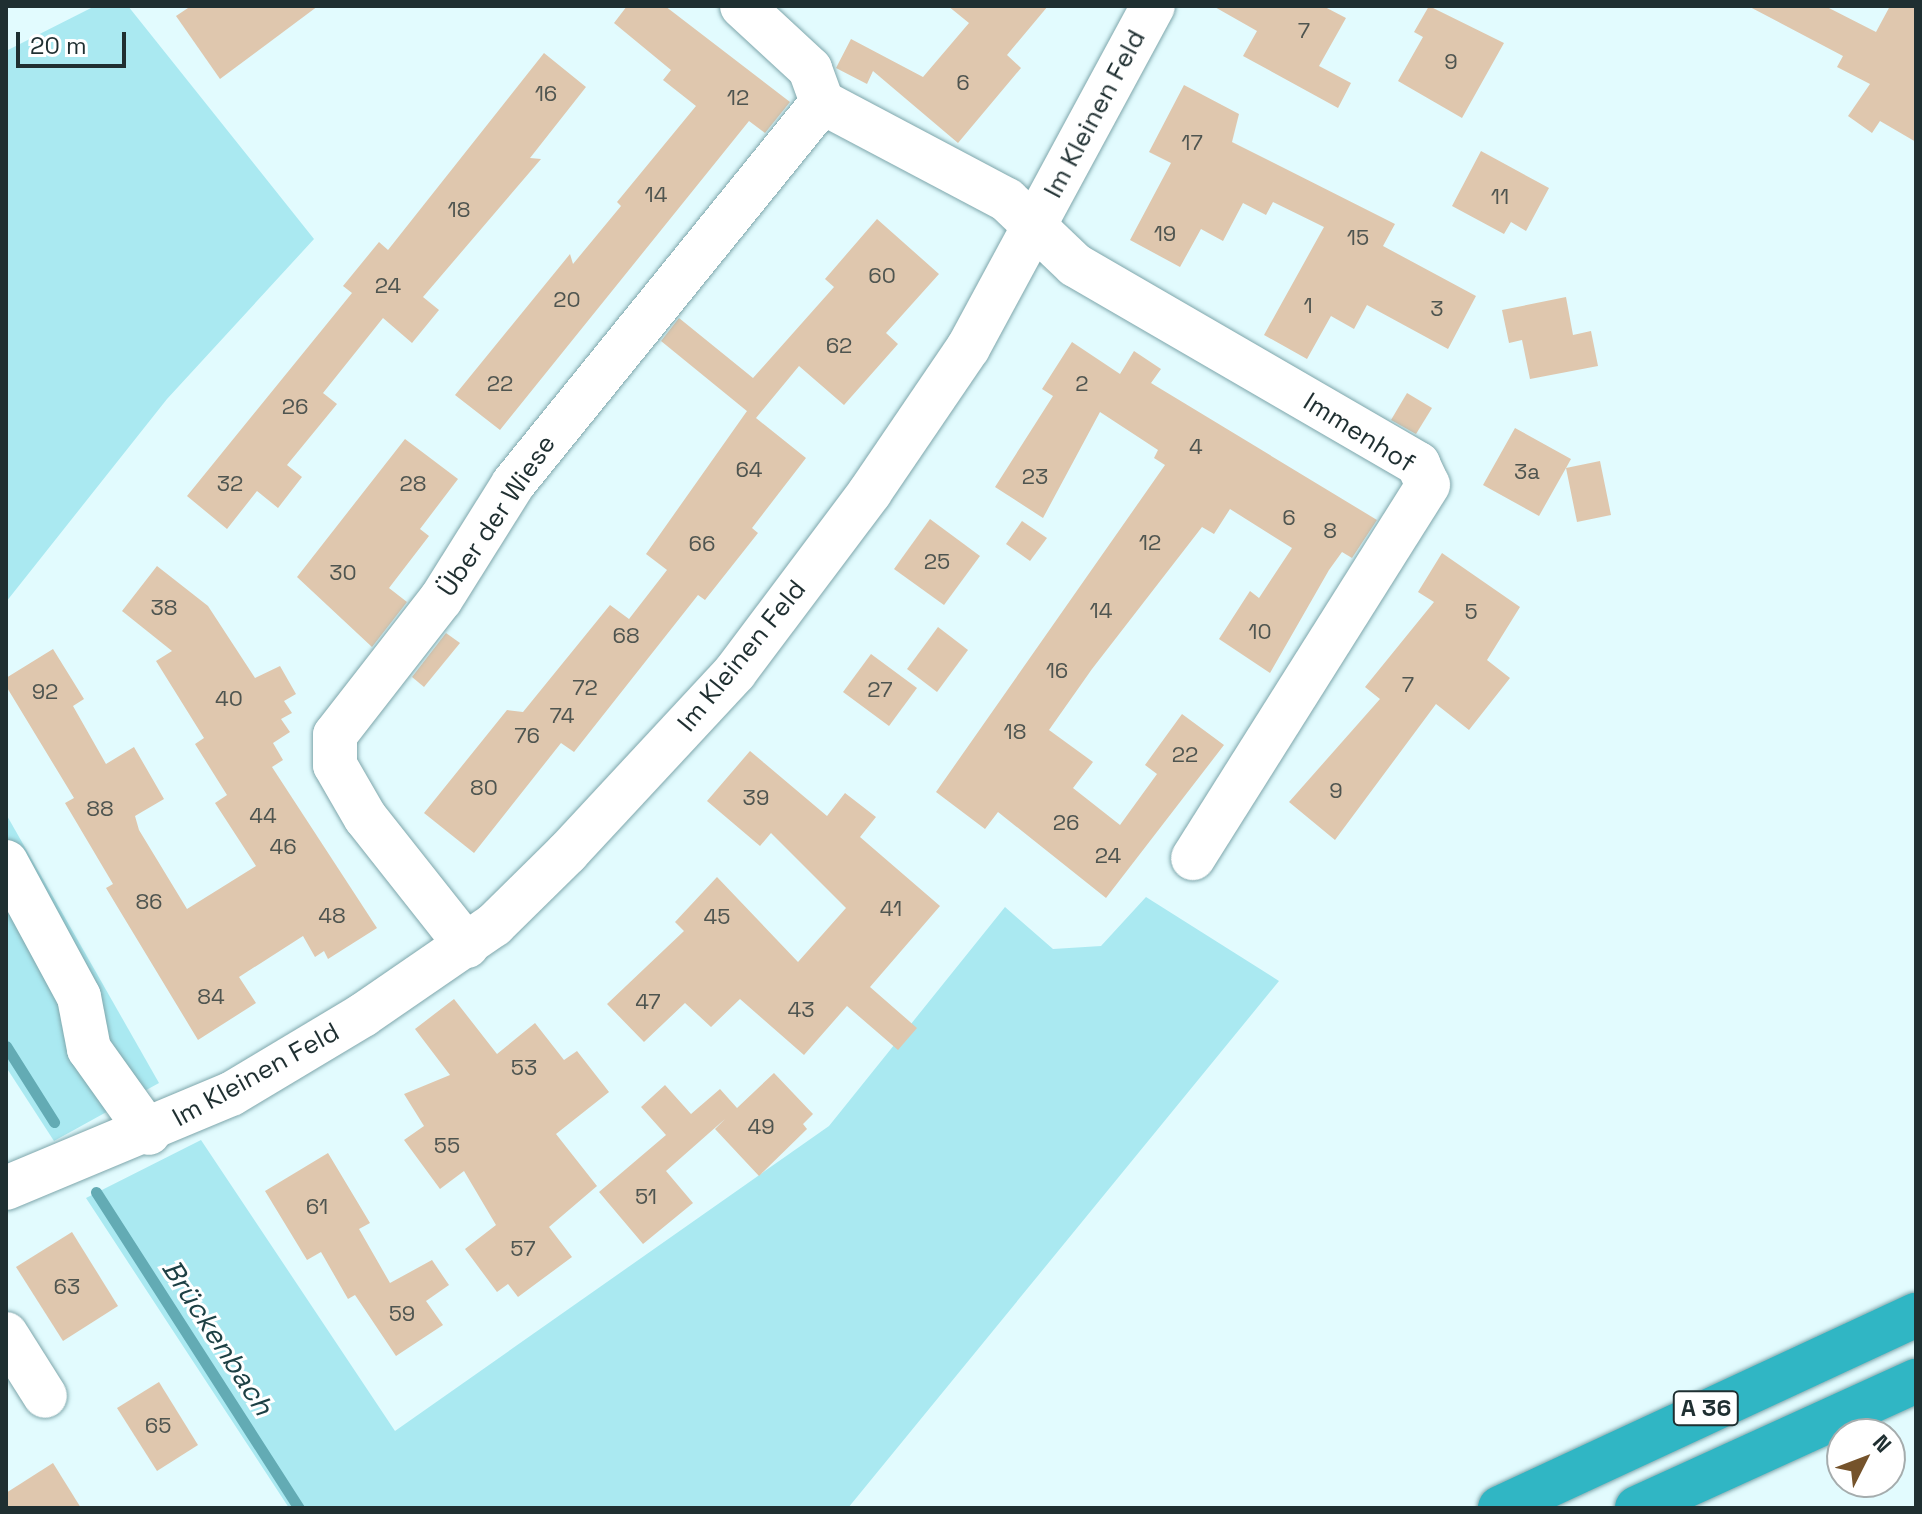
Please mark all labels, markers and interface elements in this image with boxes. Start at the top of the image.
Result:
scale bar [20,16,130,66]
house number: 7 [1298,18,1310,44]
street label: Im Kleinen Feld [1038,25,1152,203]
text: 20 m [30,30,87,61]
house number: 9 [1444,49,1458,75]
house number: 6 [956,70,970,96]
house number: 16 [535,81,557,107]
house number: 12 [727,85,749,111]
house number: 17 [1181,130,1203,156]
house number: 14 [645,182,667,208]
house number: 11 [1491,184,1509,210]
house number: 18 [448,197,470,223]
house number: 19 [1154,221,1176,247]
house number: 15 [1347,225,1369,251]
house number: 60 [868,263,896,289]
house number: 24 [375,273,401,299]
house number: 20 [553,287,581,313]
house number: 1 [1303,293,1313,319]
house number: 3 [1430,296,1444,322]
house number: 62 [826,333,852,359]
house number: 22 [487,371,513,397]
house number: 2 [1075,371,1089,397]
street label: Immenhof [1298,387,1420,479]
house number: 26 [282,394,308,420]
street label: Über der Wiese [431,429,563,603]
house number: 4 [1189,434,1203,460]
house number: 64 [735,457,763,483]
house number: 3a [1514,459,1540,485]
house number: 23 [1022,464,1048,490]
house number: 32 [217,471,243,497]
house number: 28 [400,471,426,497]
house number: 6 [1282,505,1296,531]
house number: 8 [1323,518,1337,544]
house number: 12 [1139,530,1161,556]
house number: 66 [689,531,715,557]
house number: 25 [924,549,950,575]
house number: 30 [329,560,357,586]
street label: Im Kleinen Feld [671,574,813,738]
house number: 38 [151,595,177,621]
house number: 14 [1090,598,1112,624]
house number: 5 [1464,599,1478,625]
house number: 10 [1248,619,1272,645]
house number: 68 [612,623,640,649]
house number: 16 [1046,658,1068,684]
house number: 7 [1402,672,1414,698]
house number: 72 [572,675,598,701]
house number: 27 [867,677,893,703]
house number: 92 [32,679,58,705]
house number: 40 [215,686,243,712]
house number: 74 [550,703,574,729]
house number: 18 [1004,719,1026,745]
house number: 76 [514,723,540,749]
house number: 22 [1172,742,1198,768]
house number: 80 [470,775,498,801]
house number: 9 [1329,778,1343,804]
house number: 39 [743,785,769,811]
house number: 88 [86,796,114,822]
house number: 44 [249,803,277,829]
house number: 26 [1053,810,1079,836]
house number: 46 [269,834,297,860]
house number: 24 [1095,843,1121,869]
house number: 86 [135,889,163,915]
house number: 41 [880,896,902,922]
house number: 48 [318,903,346,929]
house number: 45 [704,904,730,930]
house number: 84 [197,984,225,1010]
house number: 47 [635,989,661,1015]
house number: 43 [787,997,815,1023]
street label: Im Kleinen Feld [167,1016,345,1134]
house number: 53 [511,1055,537,1081]
house number: 49 [747,1114,775,1140]
house number: 55 [434,1133,460,1159]
house number: 51 [635,1184,657,1210]
house number: 61 [306,1194,328,1220]
house number: 57 [510,1236,536,1262]
water label: Brückenbach [155,1253,281,1421]
house number: 63 [54,1274,80,1300]
house number: 59 [389,1301,415,1327]
road number: A 36 [1672,1388,1740,1428]
house number: 65 [145,1413,171,1439]
north arrow [1826,1418,1906,1498]
text: N [1867,1428,1898,1458]

